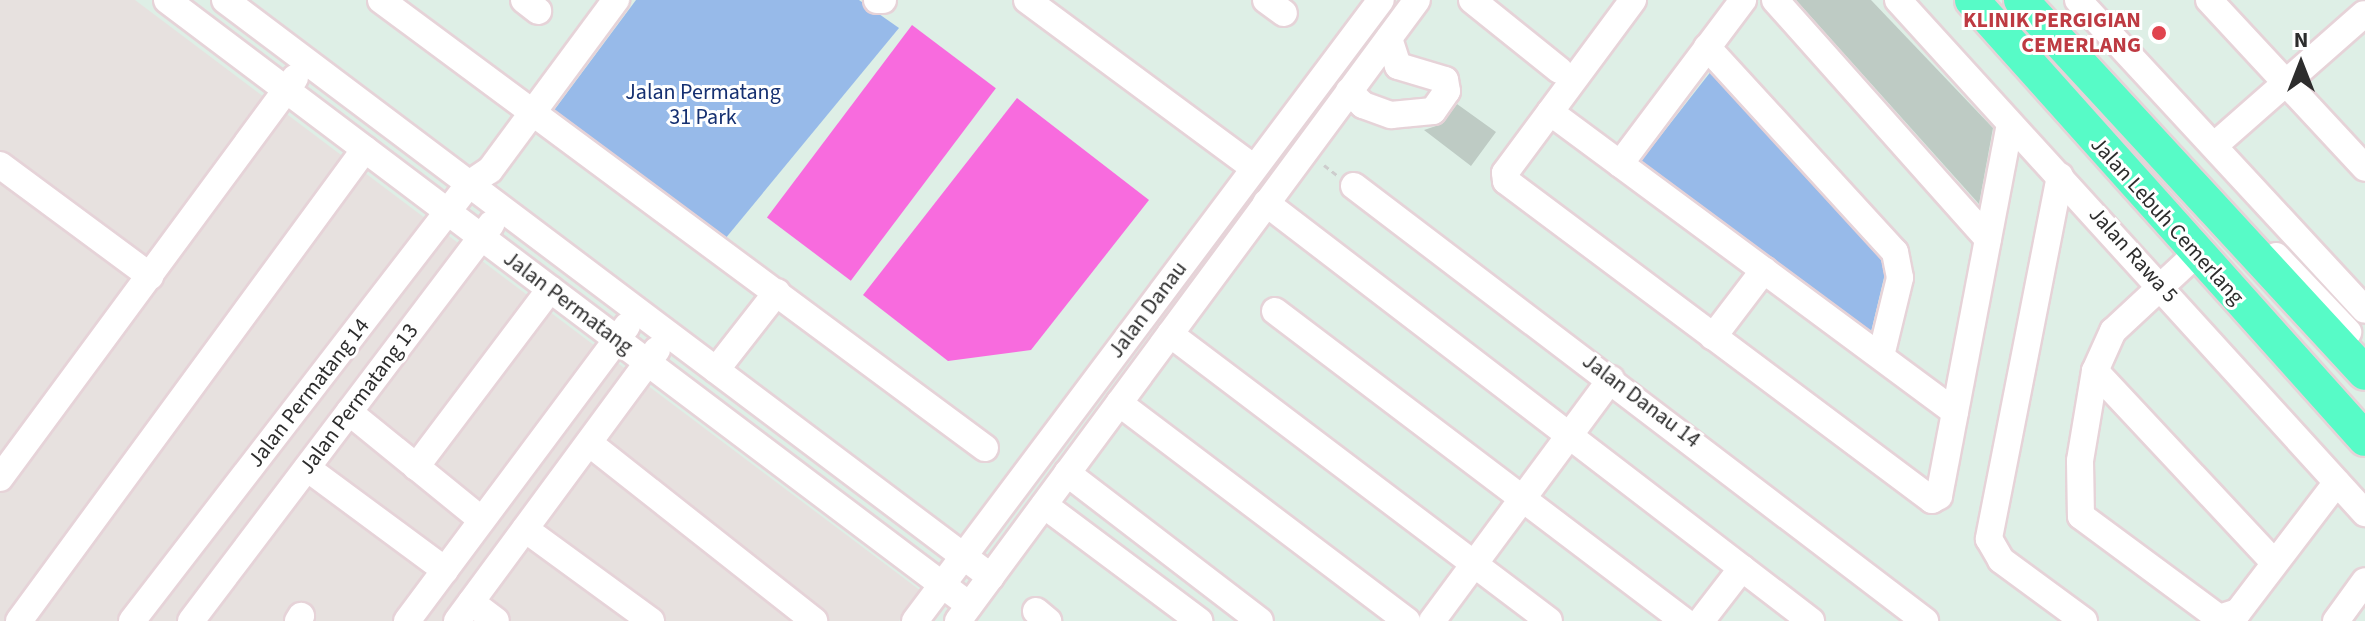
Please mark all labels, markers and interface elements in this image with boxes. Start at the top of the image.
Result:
place label: KLINIK PERGIGIAN CEMERLANG [1963,7,2141,58]
marker: KLINIK PERGIGIAN CEMERLANG [2148,22,2170,44]
north arrow [2261,24,2341,104]
text: N [2294,24,2308,56]
park label: Jalan Permatang 31 Park [625,79,781,130]
street label: Jalan Lebuh Cemerlang [2085,132,2249,310]
street label: Jalan Rawa 5 [2083,201,2183,309]
street label: Jalan Permatang [498,246,638,360]
street label: Jalan Danau [1103,256,1193,364]
street label: Jalan Permatang 14 [243,313,375,473]
street label: Jalan Permatang 13 [294,318,424,480]
street label: Jalan Danau 14 [1577,348,1705,454]

